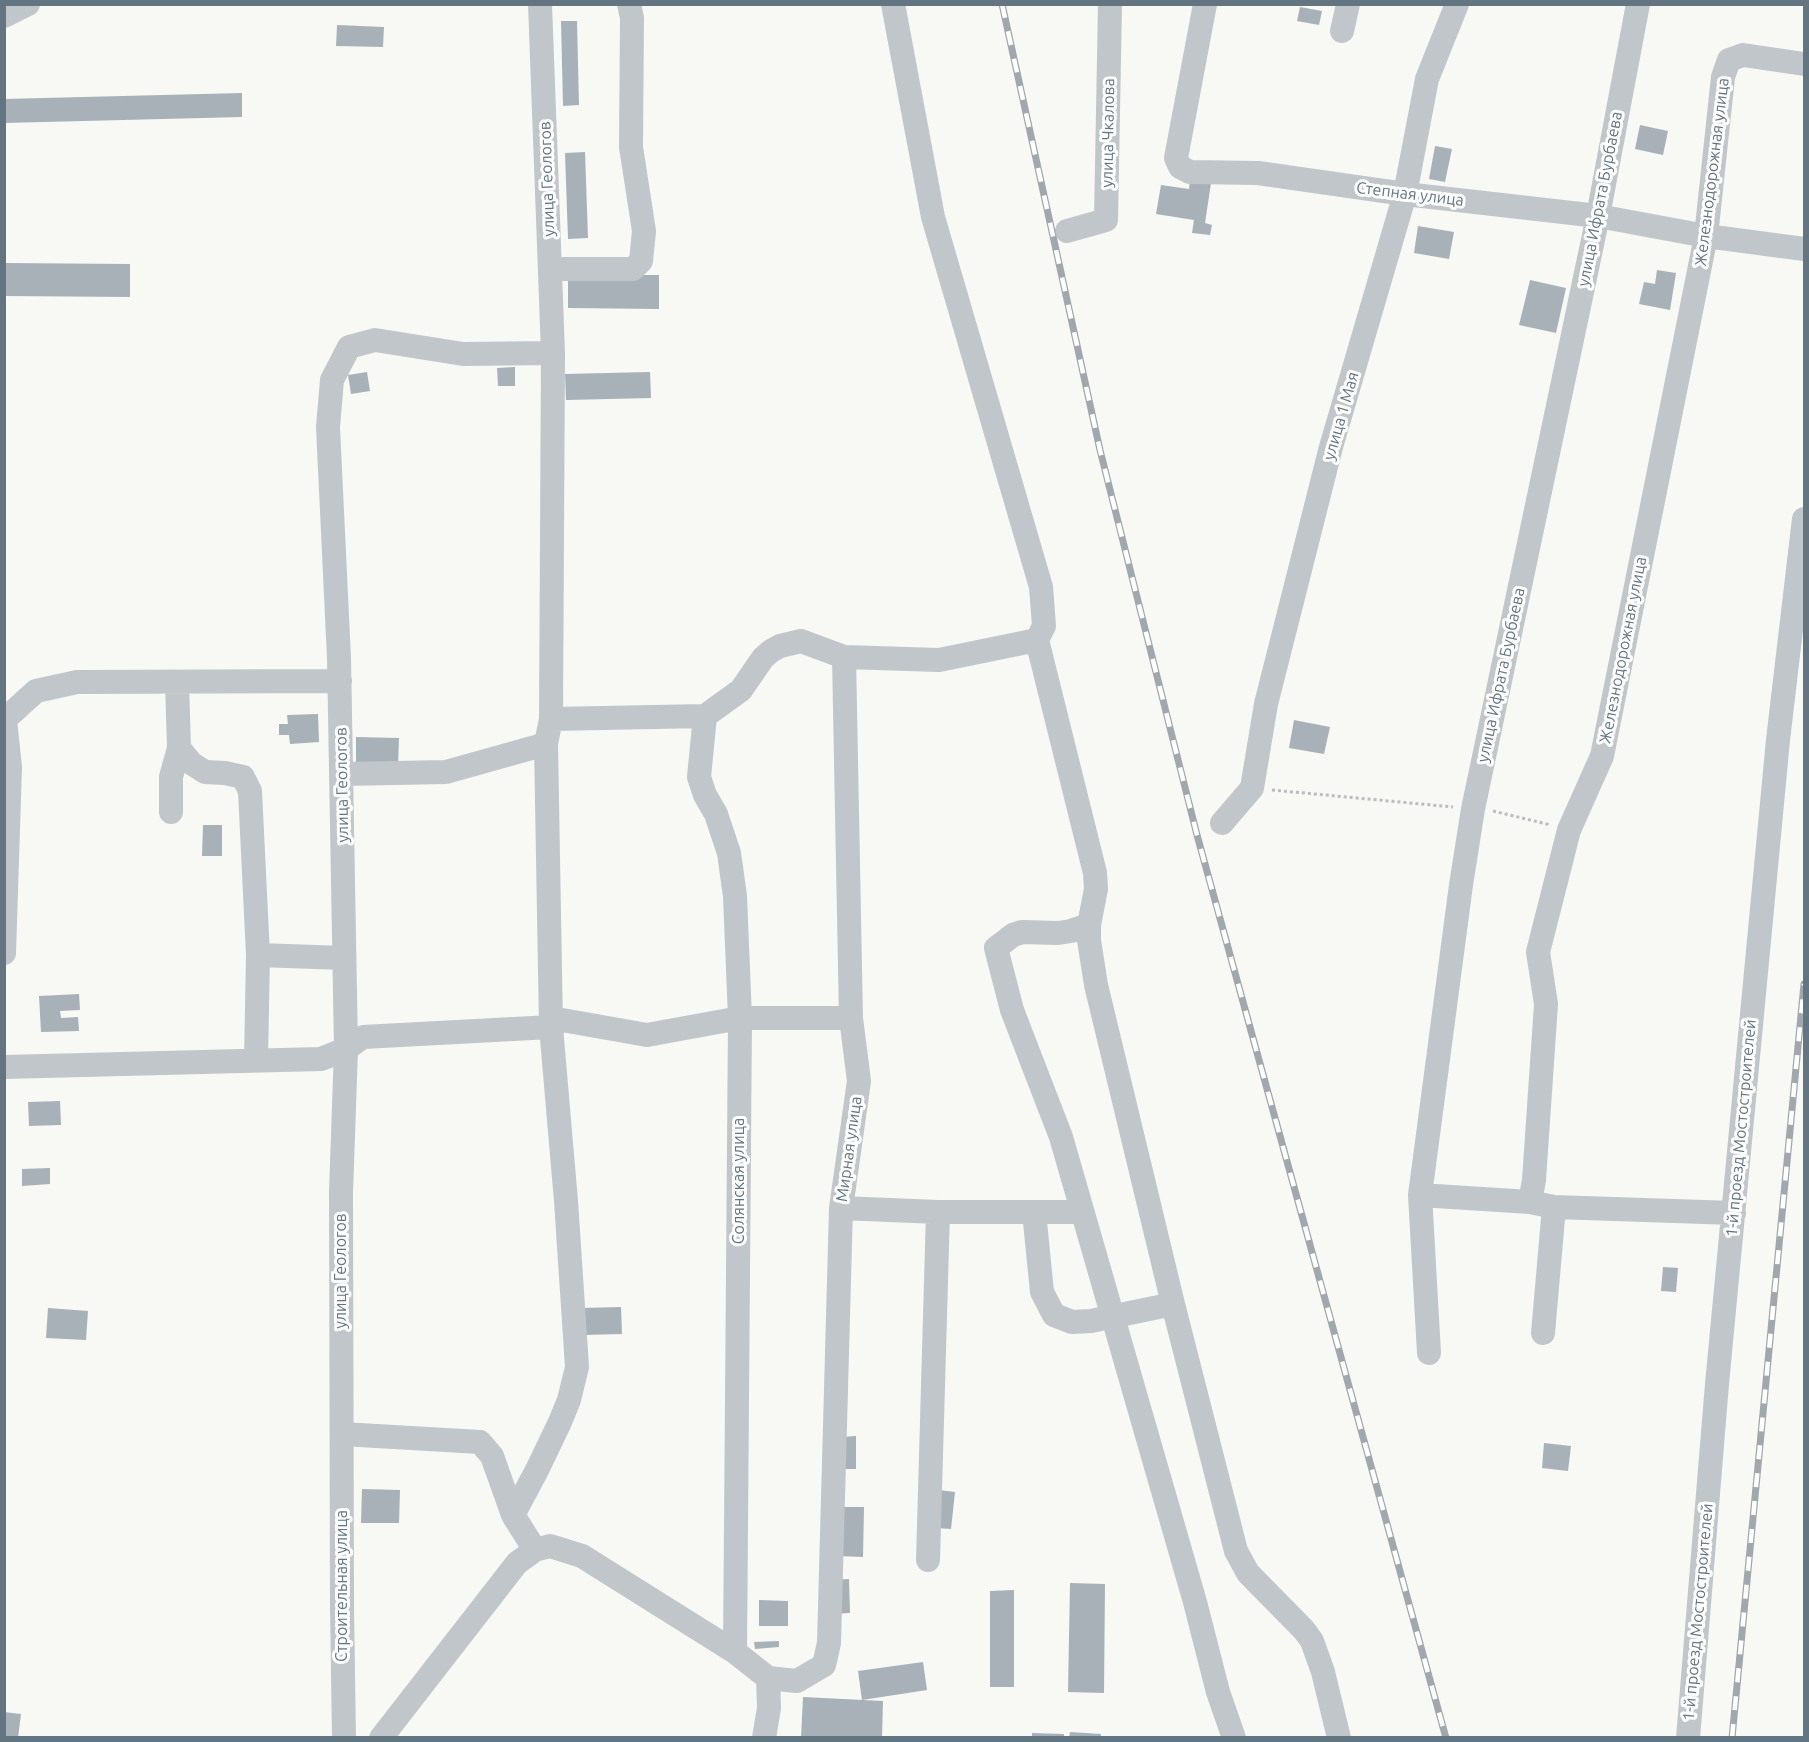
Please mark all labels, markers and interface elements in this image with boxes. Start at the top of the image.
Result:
street label: Железнодорожная улица [1691,77,1733,267]
street label: улица Чкалова [1097,78,1119,188]
street label: улица Ифрата Бурбаева [1574,110,1626,288]
street label: улица Геологов [535,121,559,237]
street label: Степная улица [1355,178,1465,210]
street label: улица 1 Мая [1319,370,1363,462]
street label: Железнодорожная улица [1595,555,1651,745]
street label: улица Ифрата Бурбаева [1473,586,1529,764]
street label: улица Геологов [331,727,353,843]
street label: 1-й проезд Мостостроителей [1722,1018,1760,1238]
street label: Мирная улица [832,1095,866,1203]
street label: Солянская улица [729,1118,749,1244]
street label: улица Геологов [331,1213,351,1329]
street label: 1-й проезд Мостостроителей [1679,1502,1717,1722]
street label: Строительная улица [332,1510,352,1662]

